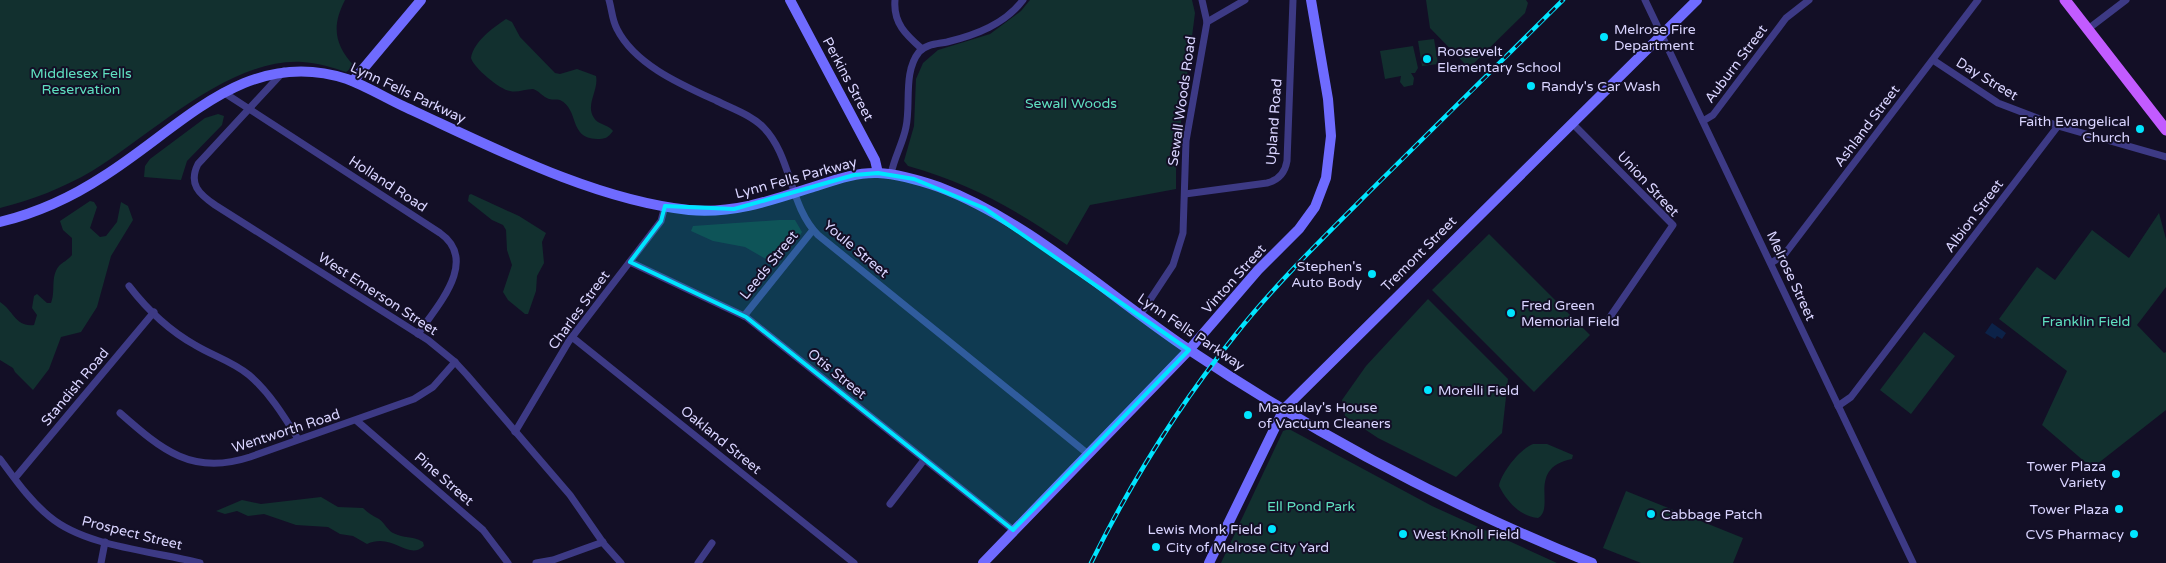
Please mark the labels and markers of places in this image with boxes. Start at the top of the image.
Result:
place label: Melrose Fire Department [1614,21,1696,54]
marker: Melrose Fire Department [1598,31,1610,43]
place label: Roosevelt Elementary School [1437,43,1561,76]
marker: Roosevelt Elementary School [1421,53,1433,65]
place label: Randy's Car Wash [1541,78,1661,95]
marker: Randy's Car Wash [1525,80,1537,92]
place label: Faith Evangelical Church [2019,113,2130,146]
marker: Faith Evangelical Church [2134,123,2146,135]
place label: Stephen's Auto Body [1291,258,1362,291]
marker: Stephen's Auto Body [1366,268,1378,280]
place label: Fred Green Memorial Field [1521,297,1620,330]
marker: Fred Green Memorial Field [1505,307,1517,319]
place label: Morelli Field [1438,382,1519,399]
marker: Morelli Field [1422,384,1434,396]
place label: Macaulay's House of Vacuum Cleaners [1258,399,1391,432]
marker: Macaulay's House of Vacuum Cleaners [1242,409,1254,421]
place label: Tower Plaza Variety [2027,458,2106,491]
marker: Tower Plaza Variety [2110,468,2122,480]
place label: Tower Plaza [2030,501,2109,518]
marker: Tower Plaza [2113,503,2125,515]
place label: Cabbage Patch [1661,506,1763,523]
marker: Cabbage Patch [1645,508,1657,520]
place label: Lewis Monk Field [1147,521,1262,538]
marker: Lewis Monk Field [1266,523,1278,535]
place label: West Knoll Field [1413,526,1519,543]
place label: CVS Pharmacy [2026,526,2124,543]
marker: West Knoll Field [1397,528,1409,540]
marker: CVS Pharmacy [2128,528,2140,540]
place label: City of Melrose City Yard [1166,539,1329,556]
marker: City of Melrose City Yard [1150,541,1162,553]

